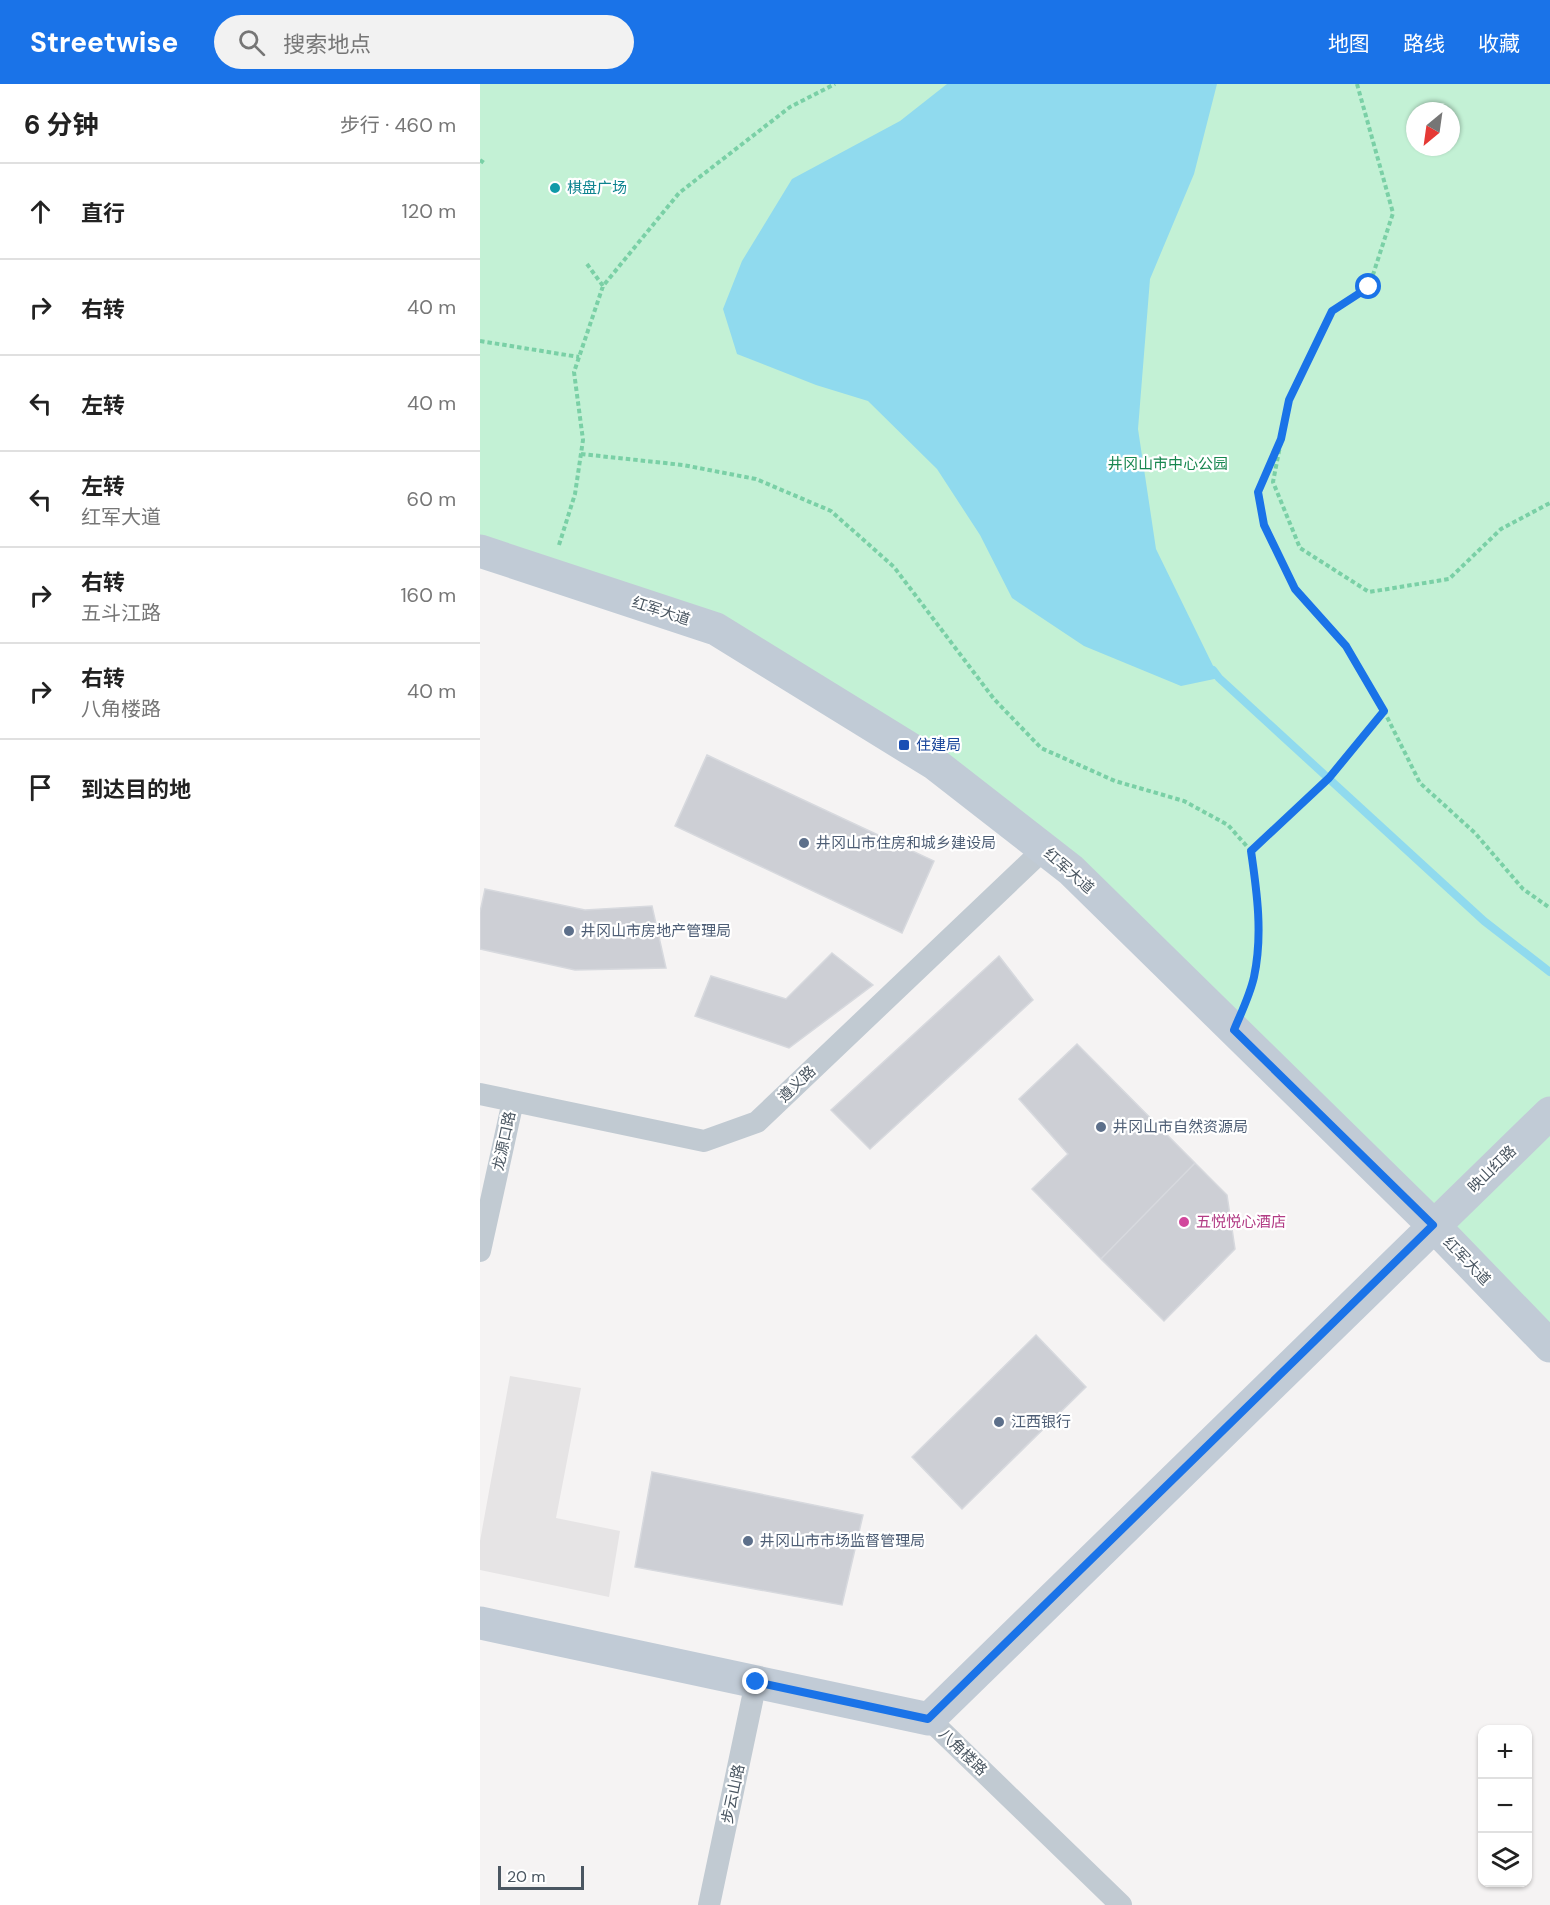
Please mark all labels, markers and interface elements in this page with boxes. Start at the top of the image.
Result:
search box [214,15,634,69]
text: Streetwise [30,24,178,61]
icon: search [235,26,268,59]
text: 搜索地点 [283,30,371,59]
text: 地图 [1328,30,1370,58]
text: 路线 [1403,30,1445,58]
text: 收藏 [1478,30,1520,58]
north arrow [1406,102,1460,156]
text: 6 分钟 [24,108,99,142]
text: 步行 · 460 m [340,112,456,138]
place label: 棋盘广场 [567,178,627,198]
marker: 棋盘广场 [548,181,562,195]
icon: ahead [24,195,57,228]
text: 120 m [402,198,456,224]
text: 直行 [81,199,125,228]
route start [1355,273,1381,299]
icon: right [24,291,57,324]
text: 40 m [407,294,456,320]
text: 右转 [81,295,125,324]
icon: left [24,387,57,420]
text: 40 m [407,390,456,416]
text: 左转 [81,391,125,420]
park label: 井冈山市中心公园 [1108,454,1228,474]
text: 左转 [81,472,125,501]
icon: left [24,483,57,516]
text: 60 m [407,486,456,512]
text: 红军大道 [81,504,161,530]
text: 右转 [81,568,125,597]
icon: right [24,579,57,612]
text: 160 m [400,582,456,608]
street label: 红军大道 [629,592,693,630]
text: 五斗江路 [81,600,161,626]
text: 右转 [81,664,125,693]
icon: right [24,675,57,708]
text: 40 m [407,678,456,704]
text: 八角楼路 [81,696,161,722]
place label: 住建局 [916,735,961,755]
marker: 住建局 [897,738,911,752]
icon: arrive [24,771,57,804]
text: 到达目的地 [81,775,191,804]
place label: 井冈山市住房和城乡建设局 [816,833,996,853]
marker: 井冈山市住房和城乡建设局 [797,836,811,850]
street label: 红军大道 [1040,844,1098,898]
place label: 井冈山市房地产管理局 [581,921,731,941]
marker: 井冈山市房地产管理局 [562,924,576,938]
street label: 遵义路 [774,1061,820,1107]
street label: 龙源口路 [488,1110,520,1172]
place label: 井冈山市自然资源局 [1113,1117,1248,1137]
marker: 井冈山市自然资源局 [1094,1120,1108,1134]
street label: 映山红路 [1463,1141,1521,1197]
place label: 五悦悦心酒店 [1196,1212,1286,1232]
marker: 五悦悦心酒店 [1177,1215,1191,1229]
street label: 红军大道 [1439,1232,1495,1290]
place label: 江西银行 [1011,1412,1071,1432]
marker: 江西银行 [992,1415,1006,1429]
place label: 井冈山市市场监督管理局 [760,1531,925,1551]
marker: 井冈山市市场监督管理局 [741,1534,755,1548]
route end [742,1668,768,1694]
street label: 八角楼路 [934,1724,992,1780]
map controls [1478,1725,1532,1887]
button: + [1478,1725,1532,1779]
street label: 步云山路 [717,1763,749,1825]
button: − [1478,1779,1532,1833]
button: layers [1478,1833,1532,1887]
scale bar [498,1863,584,1890]
text: 20 m [507,1866,546,1887]

